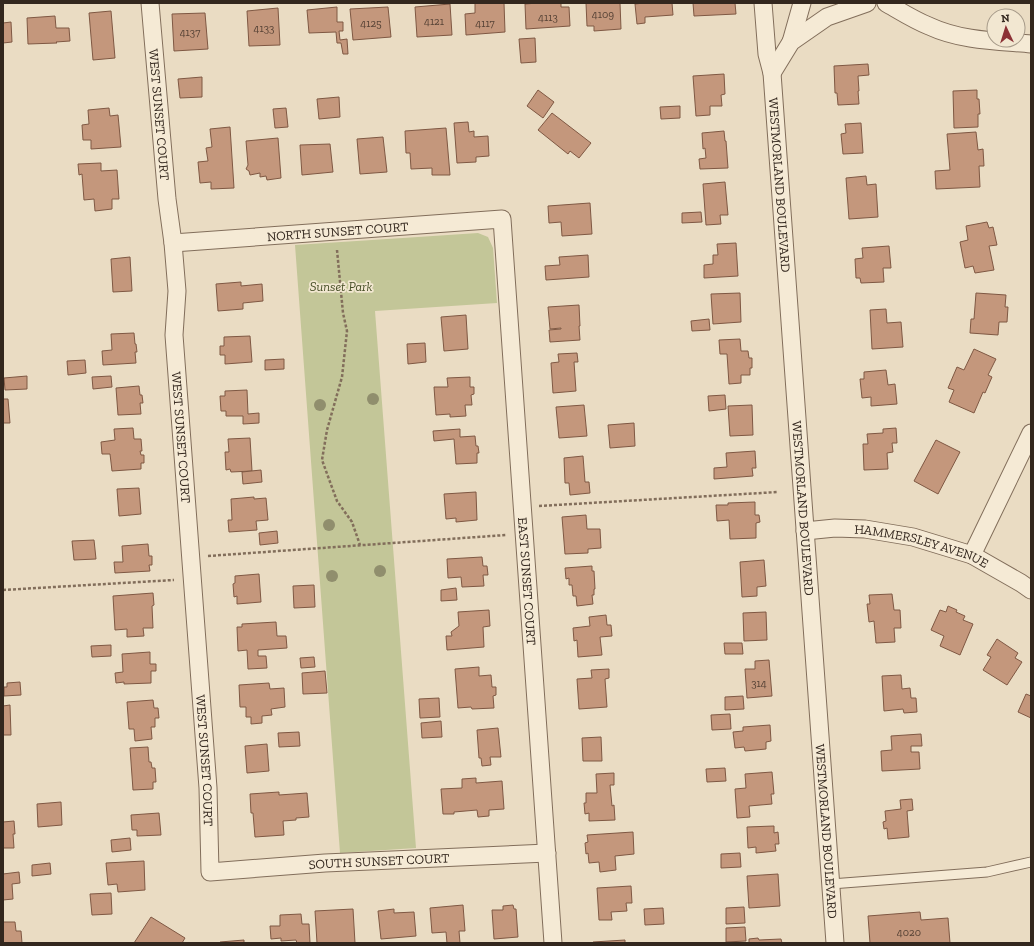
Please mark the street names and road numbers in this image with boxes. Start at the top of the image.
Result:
street label: WEST SUNSET COURT [146,48,172,181]
street label: WESTMORLAND BOULEVARD [766,97,793,273]
street label: NORTH SUNSET COURT [266,219,409,244]
street label: WEST SUNSET COURT [169,371,194,504]
street label: WESTMORLAND BOULEVARD [789,420,817,596]
street label: EAST SUNSET COURT [515,517,539,646]
street label: HAMMERSLEY AVENUE [854,522,991,571]
street label: WEST SUNSET COURT [193,694,216,826]
street label: WESTMORLAND BOULEVARD [813,743,840,919]
street label: SOUTH SUNSET COURT [308,850,450,872]

